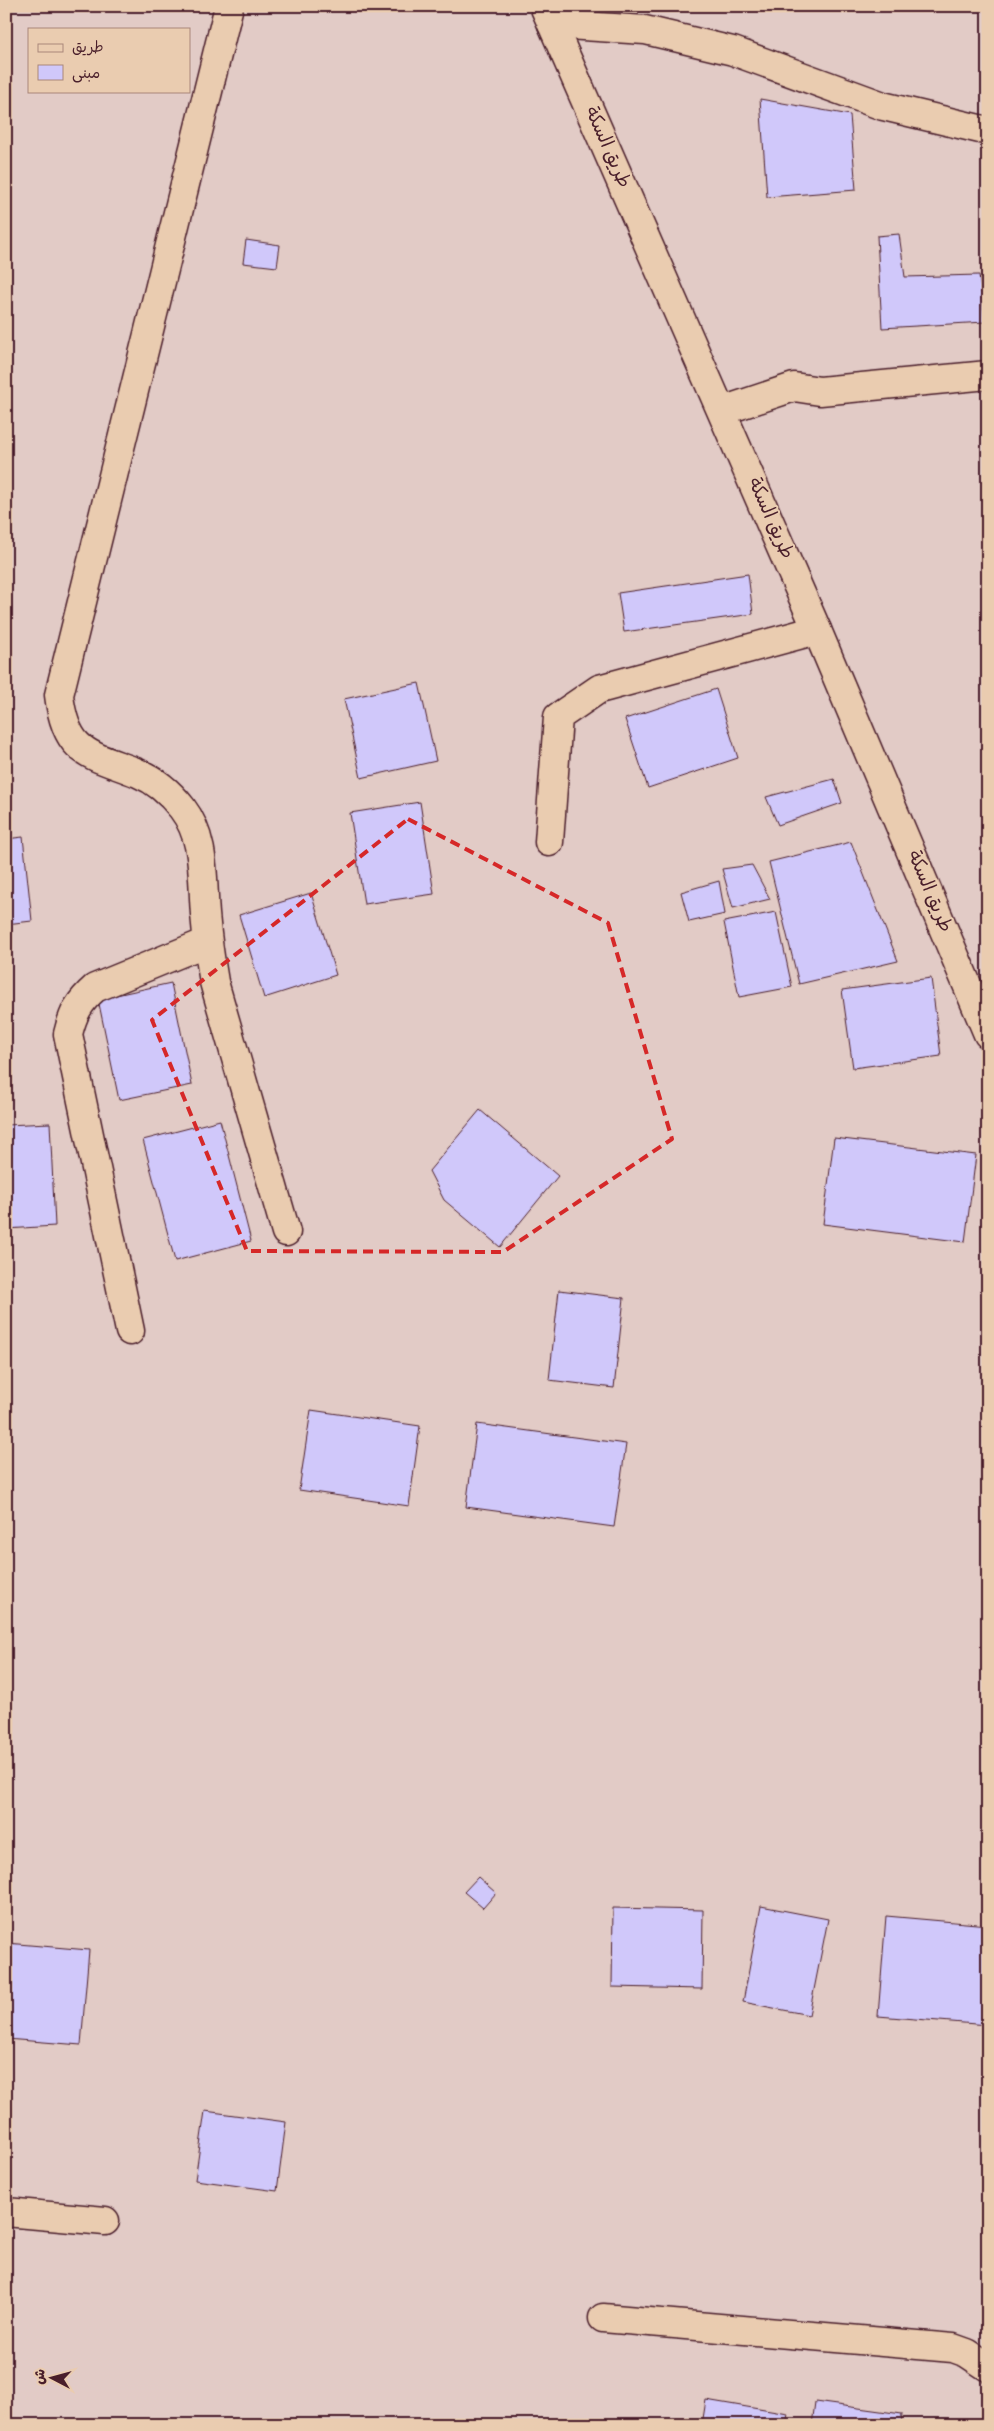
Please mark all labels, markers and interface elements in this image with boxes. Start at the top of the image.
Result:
legend [28,28,190,92]
text: طريق [72,38,104,60]
text: مبنى [72,64,100,86]
street label: طريق السكة [576,103,636,193]
street label: طريق السكة [739,474,799,564]
street label: طريق السكة [899,847,957,937]
north arrow [28,2354,78,2404]
text: ش [30,2368,52,2386]

